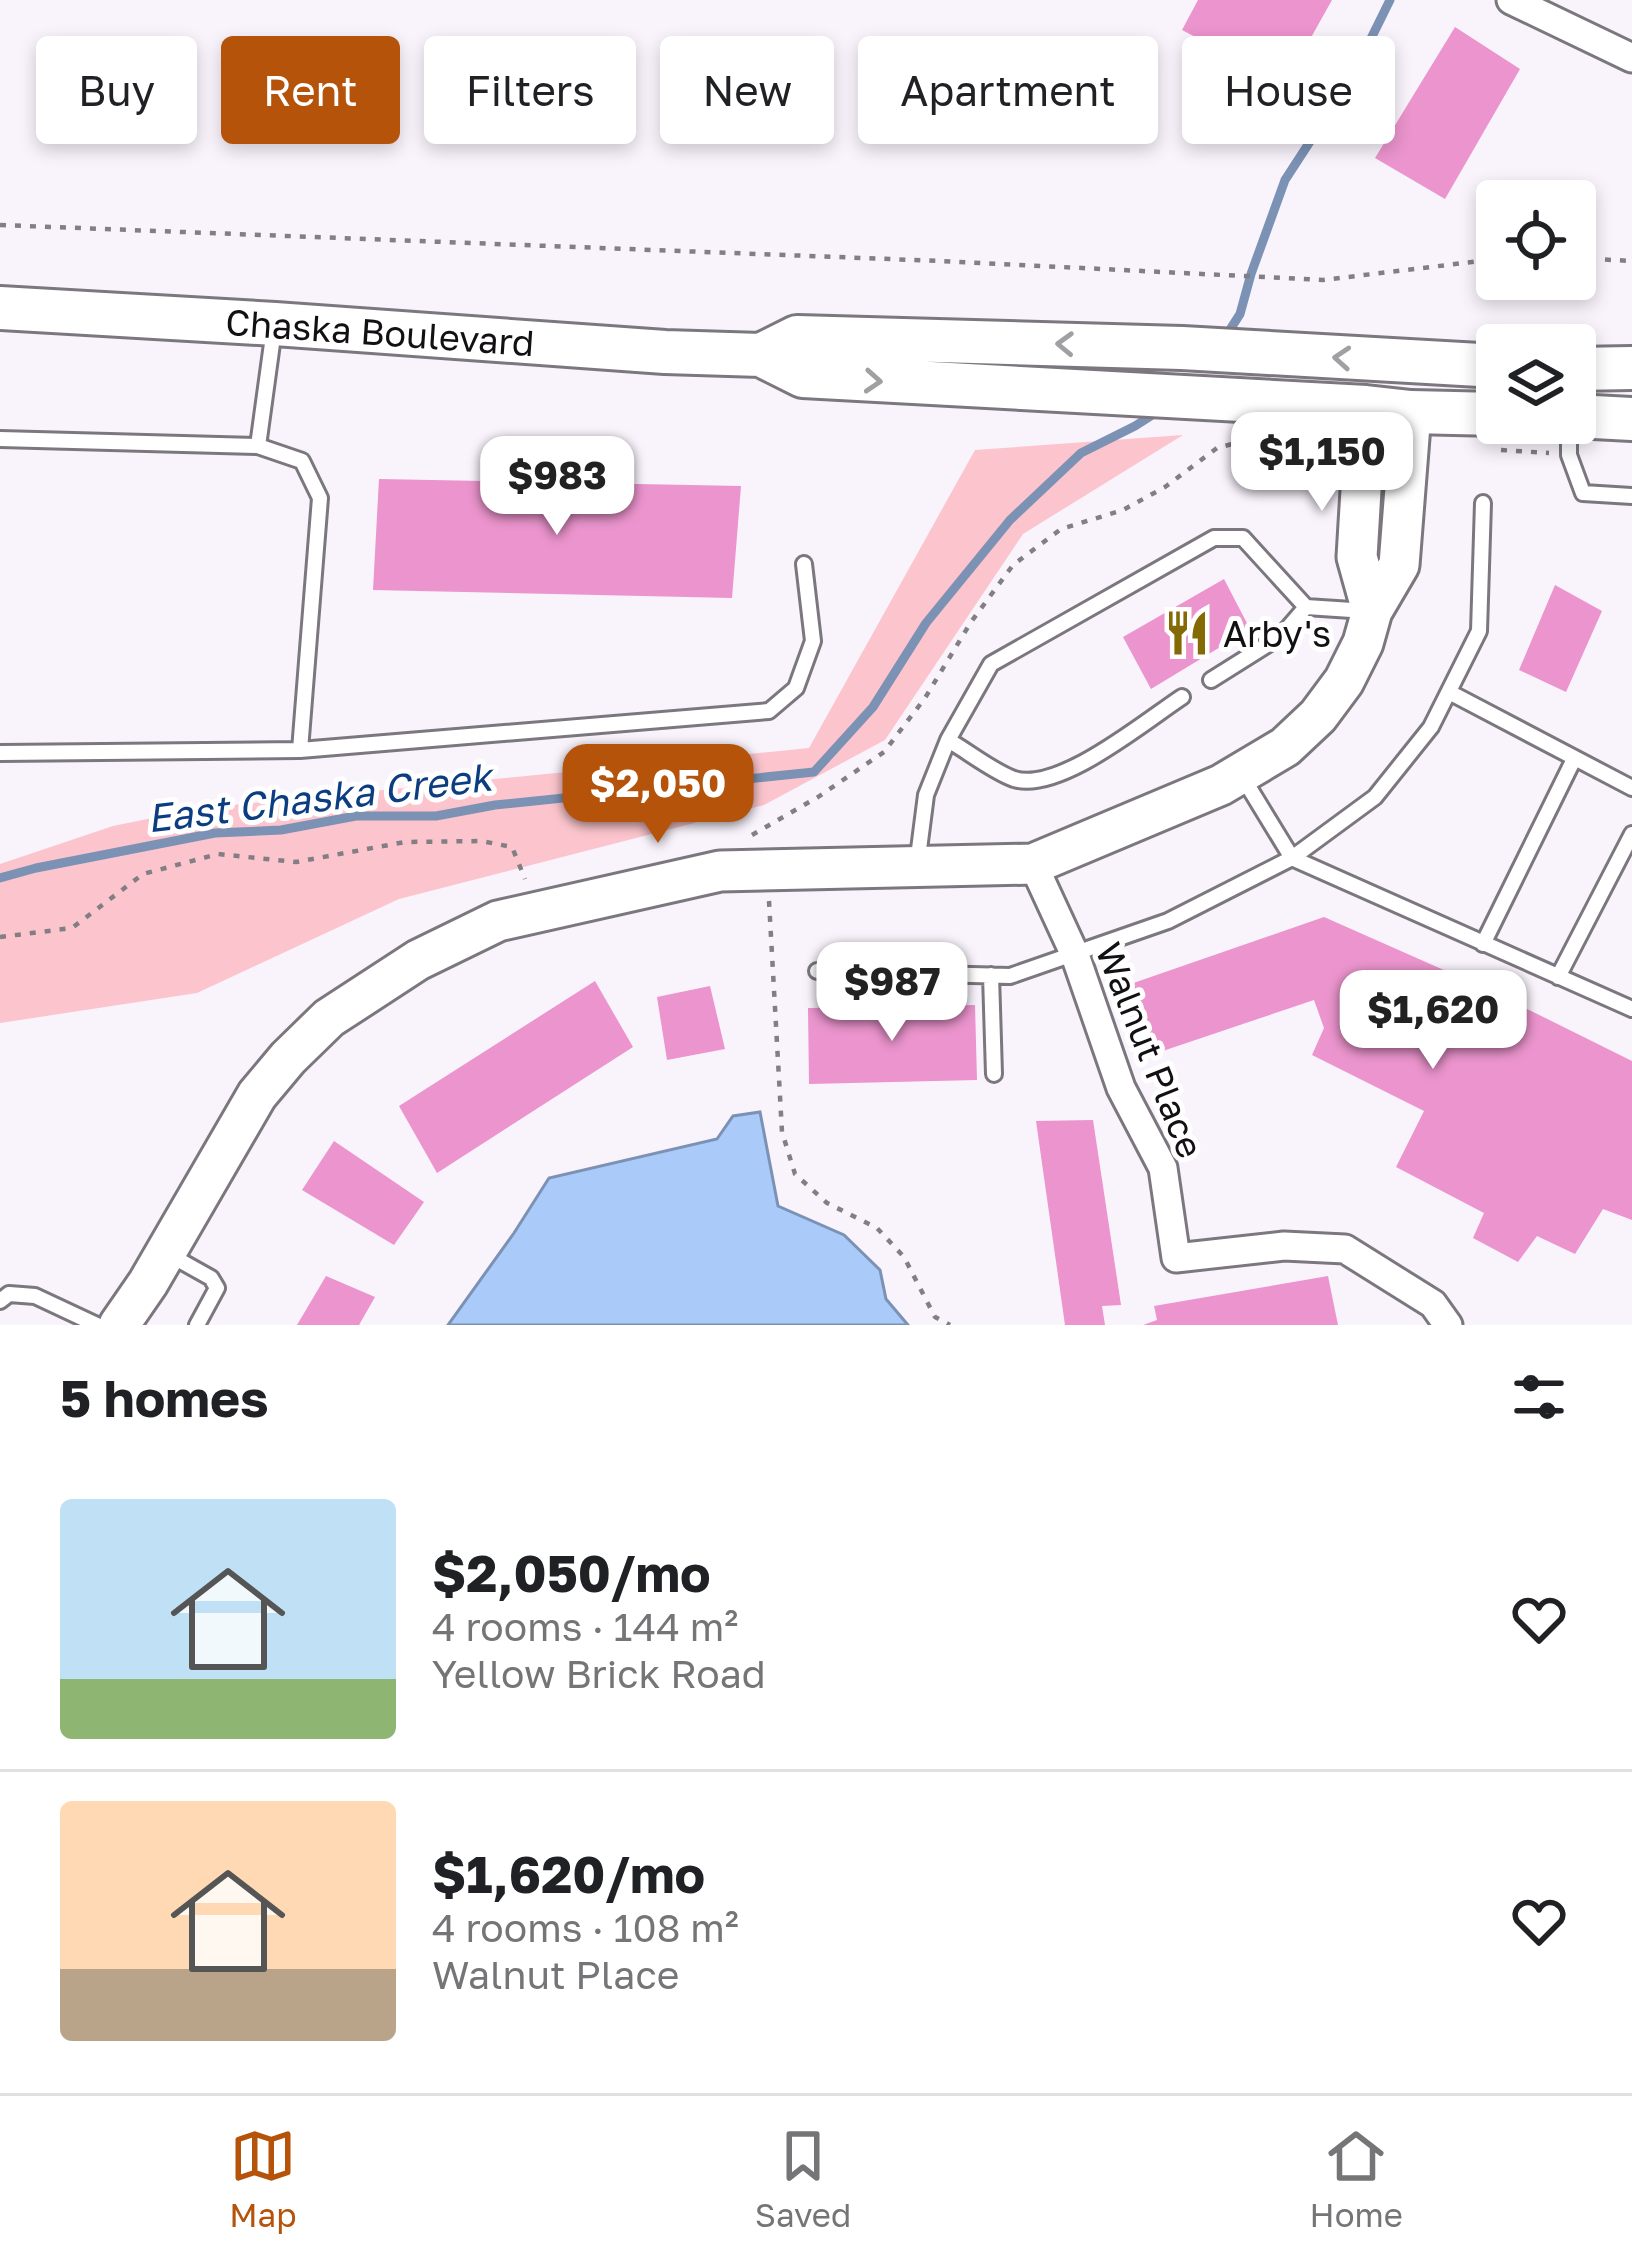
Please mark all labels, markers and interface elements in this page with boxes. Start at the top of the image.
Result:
chip: Buy [36,36,197,144]
chip: Rent [221,36,400,144]
chip: Filters [424,36,636,144]
chip: New [660,36,834,144]
chip: Apartment [858,36,1158,144]
chip: House [1182,36,1395,144]
map controls [1476,180,1596,444]
button: locate [1476,180,1596,300]
street label: Chaska Boulevard [224,300,536,364]
button: layers [1476,324,1596,444]
one-way arrow [1055,331,1074,357]
one-way arrow [1332,346,1351,372]
one-way arrow [863,367,882,393]
pin: $1,150 [1224,412,1420,514]
text: $1,150 [1258,427,1386,474]
pin: $983 [486,436,628,538]
text: $983 [507,451,607,498]
restaurant icon: Arby's [1162,608,1212,658]
place label: Arby's [1223,612,1331,655]
pin: $2,050 [560,744,756,846]
water label: East Chaska Creek [144,752,498,841]
text: $2,050 [590,759,726,806]
street label: Walnut Place [1087,936,1213,1164]
pin: $987 [821,942,963,1044]
text: $987 [843,957,941,1004]
pin: $1,620 [1335,970,1531,1072]
text: $1,620 [1367,985,1499,1032]
icon: filters [1506,1364,1572,1430]
text: 5 homes [60,1367,269,1428]
text: $2,050/mo [432,1542,711,1603]
icon: home [156,1547,300,1691]
icon: heart [1506,1586,1572,1652]
text: 4 rooms · 144 m² [432,1603,738,1650]
text: Yellow Brick Road [432,1650,766,1697]
text: $1,620/mo [432,1843,705,1904]
icon: home [156,1849,300,1993]
icon: heart [1506,1888,1572,1954]
text: 4 rooms · 108 m² [432,1904,739,1951]
text: Walnut Place [432,1951,679,1998]
tab: Map [229,2123,297,2234]
tab: Saved [755,2123,851,2234]
tab: Home [1310,2123,1403,2234]

